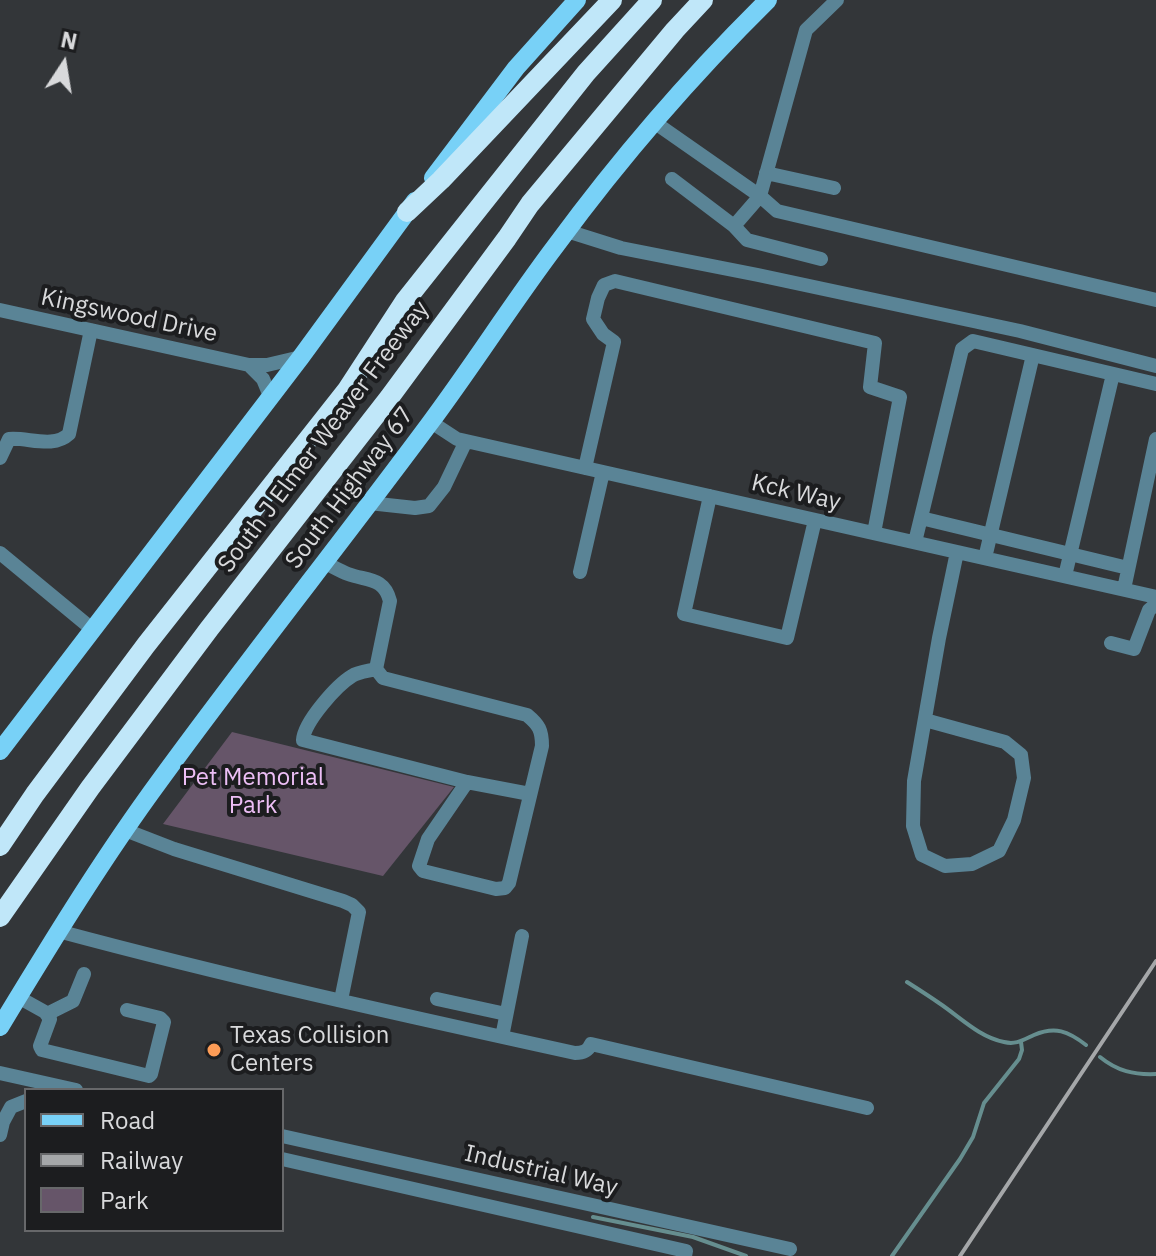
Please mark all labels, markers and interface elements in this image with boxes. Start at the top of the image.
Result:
north arrow [24,24,104,104]
text: N [58,24,80,56]
street label: Kingswood Drive [38,283,220,349]
street label: South J Elmer Weaver Freeway [212,296,436,578]
street label: South Highway 67 [280,401,420,575]
street label: Kck Way [749,469,843,517]
park label: Pet Memorial Park [182,764,324,820]
place label: Texas Collision Centers [230,1022,389,1078]
marker: Texas Collision Centers [205,1041,223,1059]
legend [24,1088,284,1232]
text: Road [100,1104,155,1136]
street label: Industrial Way [462,1139,620,1203]
text: Railway [100,1144,183,1176]
text: Park [100,1184,149,1216]

